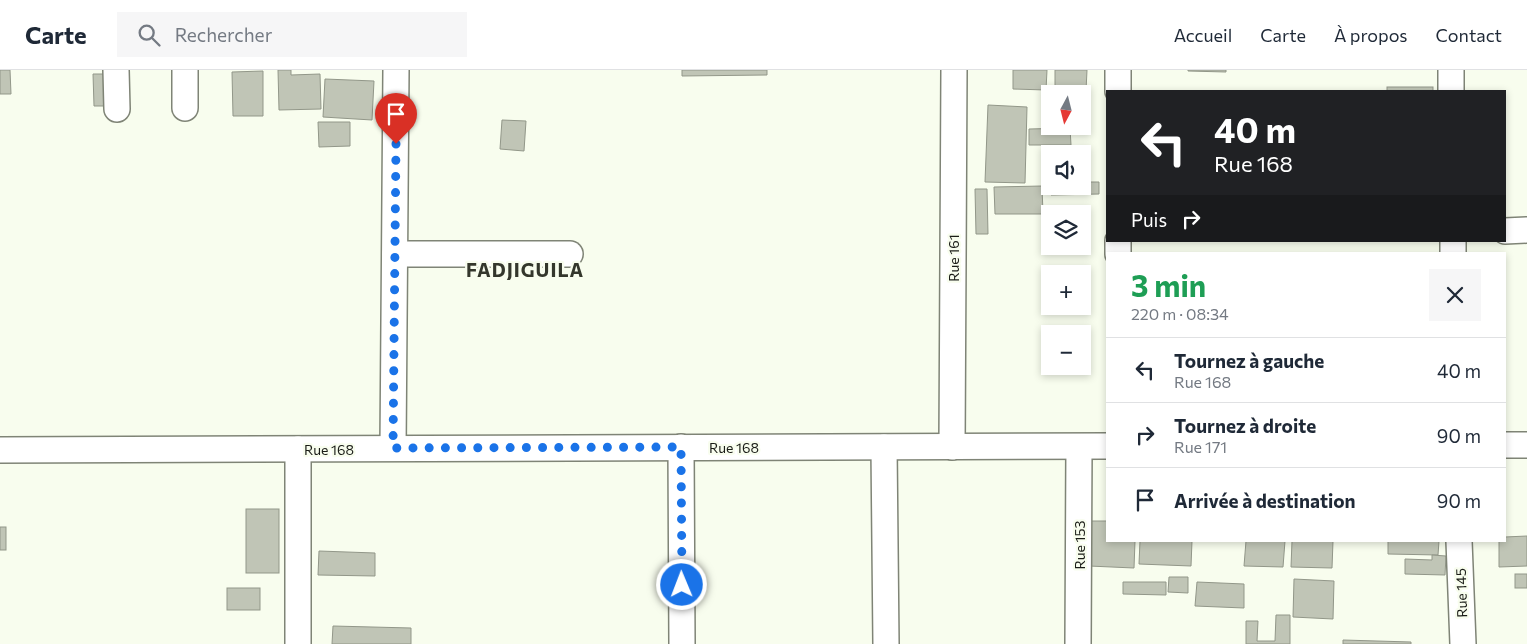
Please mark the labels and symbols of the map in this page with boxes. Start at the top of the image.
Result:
north arrow [1041,85,1091,135]
pin [375,93,417,144]
street label: Rue 161 [945,234,962,282]
district label: FADJIGUILA [466,258,584,281]
street label: Rue 168 [709,439,759,456]
street label: Rue 168 [304,441,354,458]
street label: Rue 153 [1071,520,1088,570]
position arrow [655,558,707,610]
street label: Rue 145 [1452,568,1470,618]

